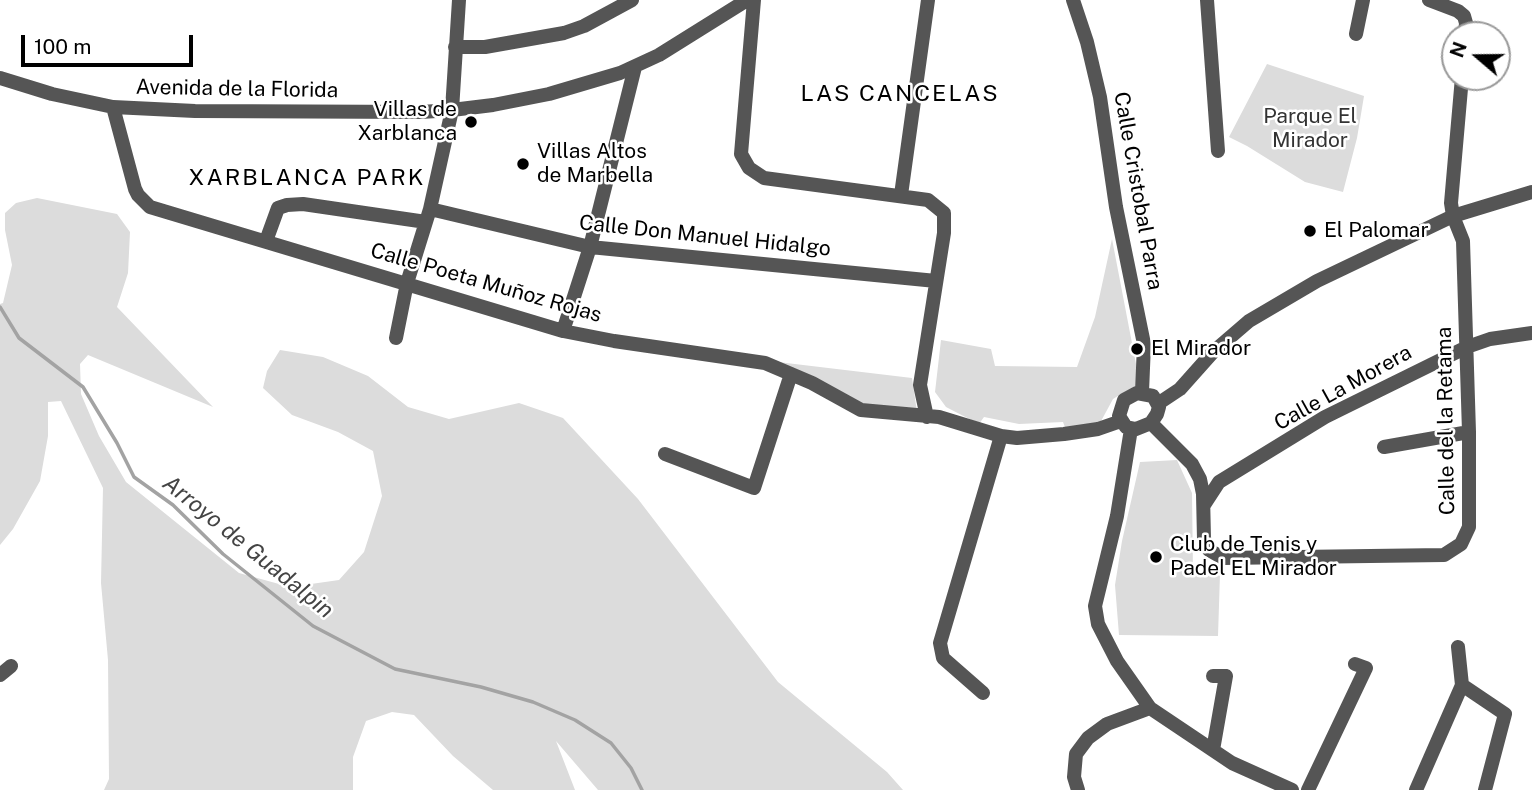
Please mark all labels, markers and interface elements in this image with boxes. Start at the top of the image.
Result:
scale bar [24,21,196,65]
north arrow [1441,21,1511,91]
text: 100 m [34,34,91,59]
text: N [1445,39,1471,60]
street label: Avenida de la Florida [135,75,339,103]
district label: LAS CANCELAS [802,80,998,108]
street label: Calle Cristobal Parra [1108,90,1168,292]
place label: Villas de Xarblanca [357,97,457,147]
park label: Parque El Mirador [1263,104,1357,154]
marker: Villas de Xarblanca [463,114,479,130]
place label: Villas Altos de Marbella [537,139,653,189]
marker: Villas Altos de Marbella [515,156,531,172]
district label: XARBLANCA PARK [190,164,424,192]
street label: Calle Don Manuel Hidalgo [578,210,832,262]
place label: El Palomar [1324,218,1429,244]
marker: El Palomar [1302,223,1318,239]
street label: Calle Poeta Muñoz Rojas [367,238,605,328]
street label: Calle del la Retama [1432,327,1460,515]
place label: El Mirador [1151,336,1251,362]
street label: Calle La Morera [1270,340,1416,436]
marker: El Mirador [1129,341,1145,357]
water label: Arroyo de Guadalpin [157,470,339,624]
place label: Club de Tenis y Padel EL Mirador [1170,532,1337,582]
marker: Club de Tenis y Padel EL Mirador [1148,549,1164,565]

